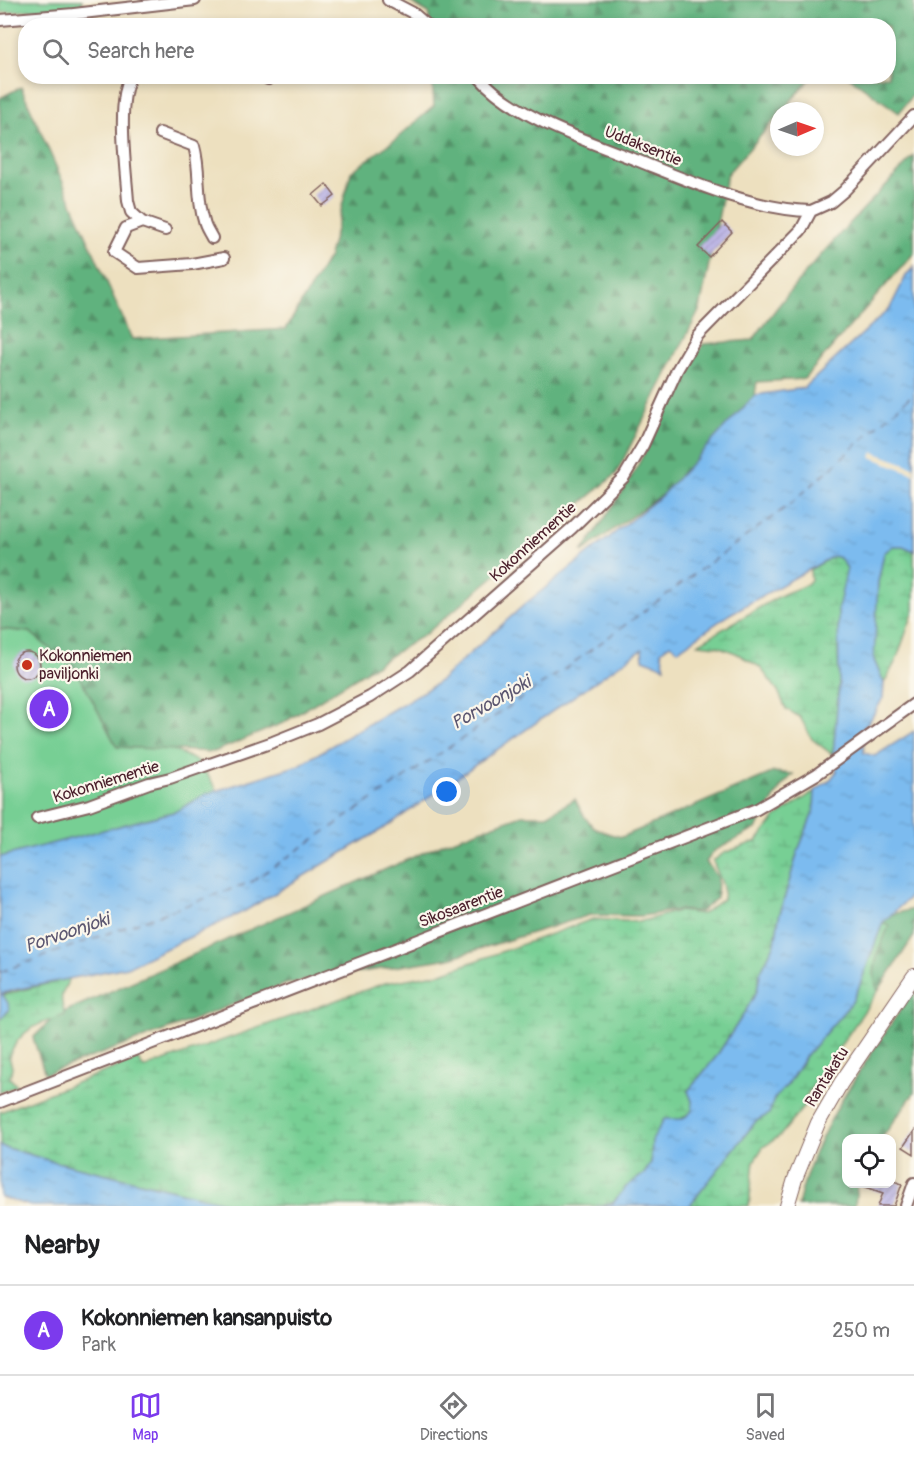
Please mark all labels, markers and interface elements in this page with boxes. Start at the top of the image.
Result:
search box [18,18,896,84]
icon: search [39,35,72,68]
text: Search here [87,37,194,65]
north arrow [770,102,824,156]
street label: Uddaksentie [602,122,684,171]
street label: Kokonniementie [485,498,581,586]
place label: Kokonniemen paviljonki [39,646,132,684]
marker: Kokonniemen paviljonki [20,658,34,672]
water label: Porvoonjoki [447,670,537,735]
pin: A [29,686,68,732]
street label: Kokonniementie [51,756,162,808]
your location [432,777,461,806]
street label: Sikosaarentie [416,882,506,932]
water label: Porvoonjoki [22,907,115,958]
street label: Rantakatu [801,1043,853,1111]
map controls [842,1134,896,1188]
button: locate [842,1134,896,1188]
text: Nearby [24,1229,100,1261]
text: Kokonniemen kansanpuisto [81,1304,332,1332]
text: A [37,1318,50,1343]
text: 250 m [832,1318,890,1343]
text: Park [81,1332,116,1357]
tab: Map [129,1389,162,1445]
tab: Directions [420,1389,488,1445]
tab: Saved [745,1389,785,1445]

